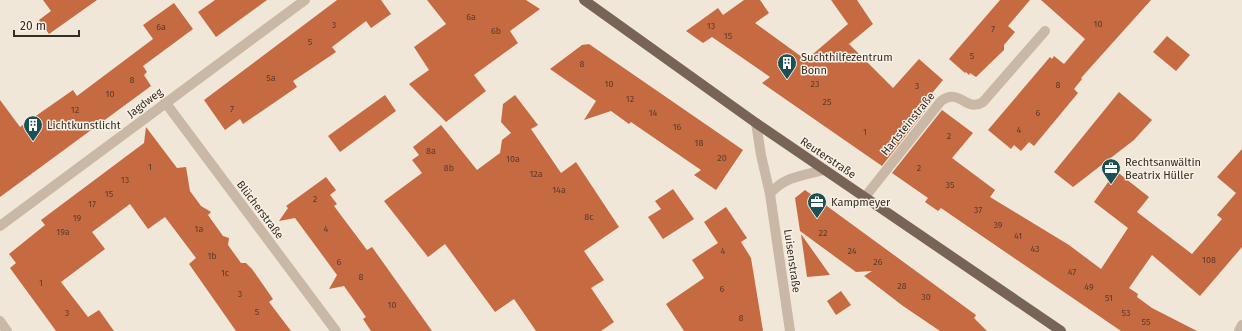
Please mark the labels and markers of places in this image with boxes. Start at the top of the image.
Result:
place label: Suchthilfezentrum Bonn [801,51,893,77]
building icon: Suchthilfezentrum Bonn [776,52,798,80]
building icon: Lichtkunstlicht [22,114,44,142]
place label: Lichtkunstlicht [47,119,121,132]
place label: Rechtsanwältin Beatrix Hüller [1125,156,1201,182]
office icon: Rechtsanwältin Beatrix Hüller [1100,157,1122,185]
office icon: Kampmeyer [806,191,828,219]
place label: Kampmeyer [831,196,891,209]

